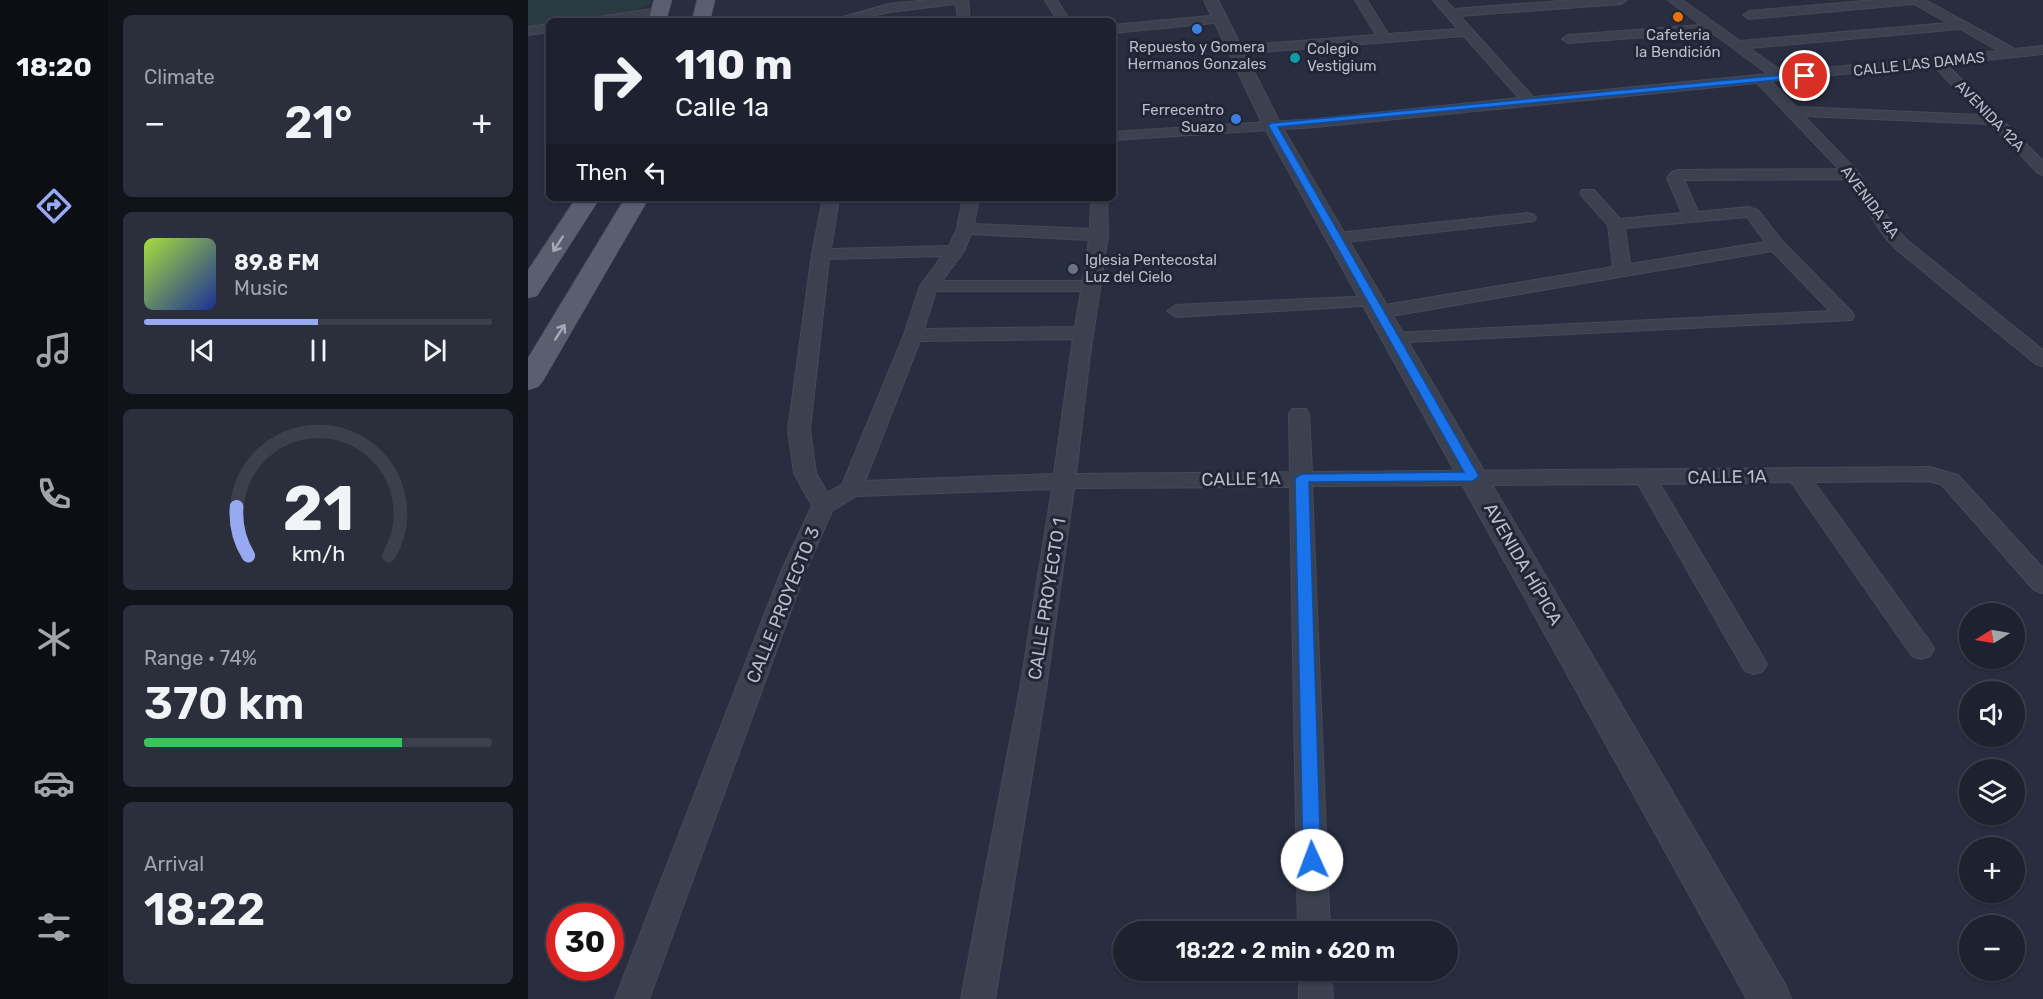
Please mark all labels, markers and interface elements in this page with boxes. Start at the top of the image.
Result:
marker: Cafeteria la Bendición [1671,10,1685,24]
marker: Repuesto y Gomera Hermanos Gonzales [1190,22,1204,36]
place label: Cafeteria la Bendición [1635,26,1721,61]
place label: Repuesto y Gomera Hermanos Gonzales [1128,38,1267,73]
text: 110 m [675,40,793,90]
place label: Colegio Vestigium [1307,40,1377,75]
icon: right [576,42,654,120]
street label: CALLE LAS DAMAS [1852,48,1986,80]
pin [1779,50,1830,101]
text: 18:20 [16,51,92,83]
marker: Colegio Vestigium [1288,51,1302,65]
icon: arrive [1788,59,1821,92]
text: Climate [144,65,215,89]
street label: AVENIDA 12A [1952,77,2028,155]
text: Calle 1a [675,91,769,123]
text: 21° [284,96,353,149]
place label: Ferrecentro Suazo [1142,101,1224,136]
text: − [144,103,165,142]
text: + [471,103,492,142]
marker: Ferrecentro Suazo [1229,112,1243,126]
icon: left [639,156,672,189]
text: Then [576,159,627,186]
street label: AVENIDA 4A [1837,162,1903,242]
icon: directions [33,185,75,227]
one-way arrow [551,235,564,252]
text: 89.8 FM [234,249,319,276]
place label: Iglesia Pentecostal Luz del Cielo [1085,251,1217,286]
marker: Iglesia Pentecostal Luz del Cielo [1066,262,1080,276]
text: Music [234,276,288,300]
one-way arrow [554,324,566,341]
icon: music [33,329,75,371]
icon: previous [186,334,219,367]
icon: pause [302,334,335,367]
icon: next [418,334,451,367]
street label: CALLE 1A [1687,465,1767,489]
street label: CALLE 1A [1201,467,1281,491]
icon: phone [33,473,75,515]
text: 21 [282,473,354,547]
street label: AVENIDA HÍPICA [1479,499,1567,629]
street label: CALLE PROYECTO 1 [1023,517,1071,681]
street label: CALLE PROYECTO 3 [742,524,824,686]
text: km/h [291,542,345,567]
north arrow [1959,603,2025,669]
map controls [1959,603,2025,981]
icon: climate [33,618,75,660]
text: Range · 74% [144,646,257,670]
text: 370 km [144,677,305,730]
button: sound [1959,681,2025,747]
button: layers [1959,759,2025,825]
icon: car [33,762,75,804]
position arrow [1280,828,1344,892]
button: + [1959,837,2025,903]
text: Arrival [144,852,204,876]
text: 18:22 [144,883,265,936]
speed limit sign: 30 [546,903,624,981]
icon: filters [33,906,75,948]
button: − [1959,915,2025,981]
text: 18:22 · 2 min · 620 m [1176,937,1395,964]

